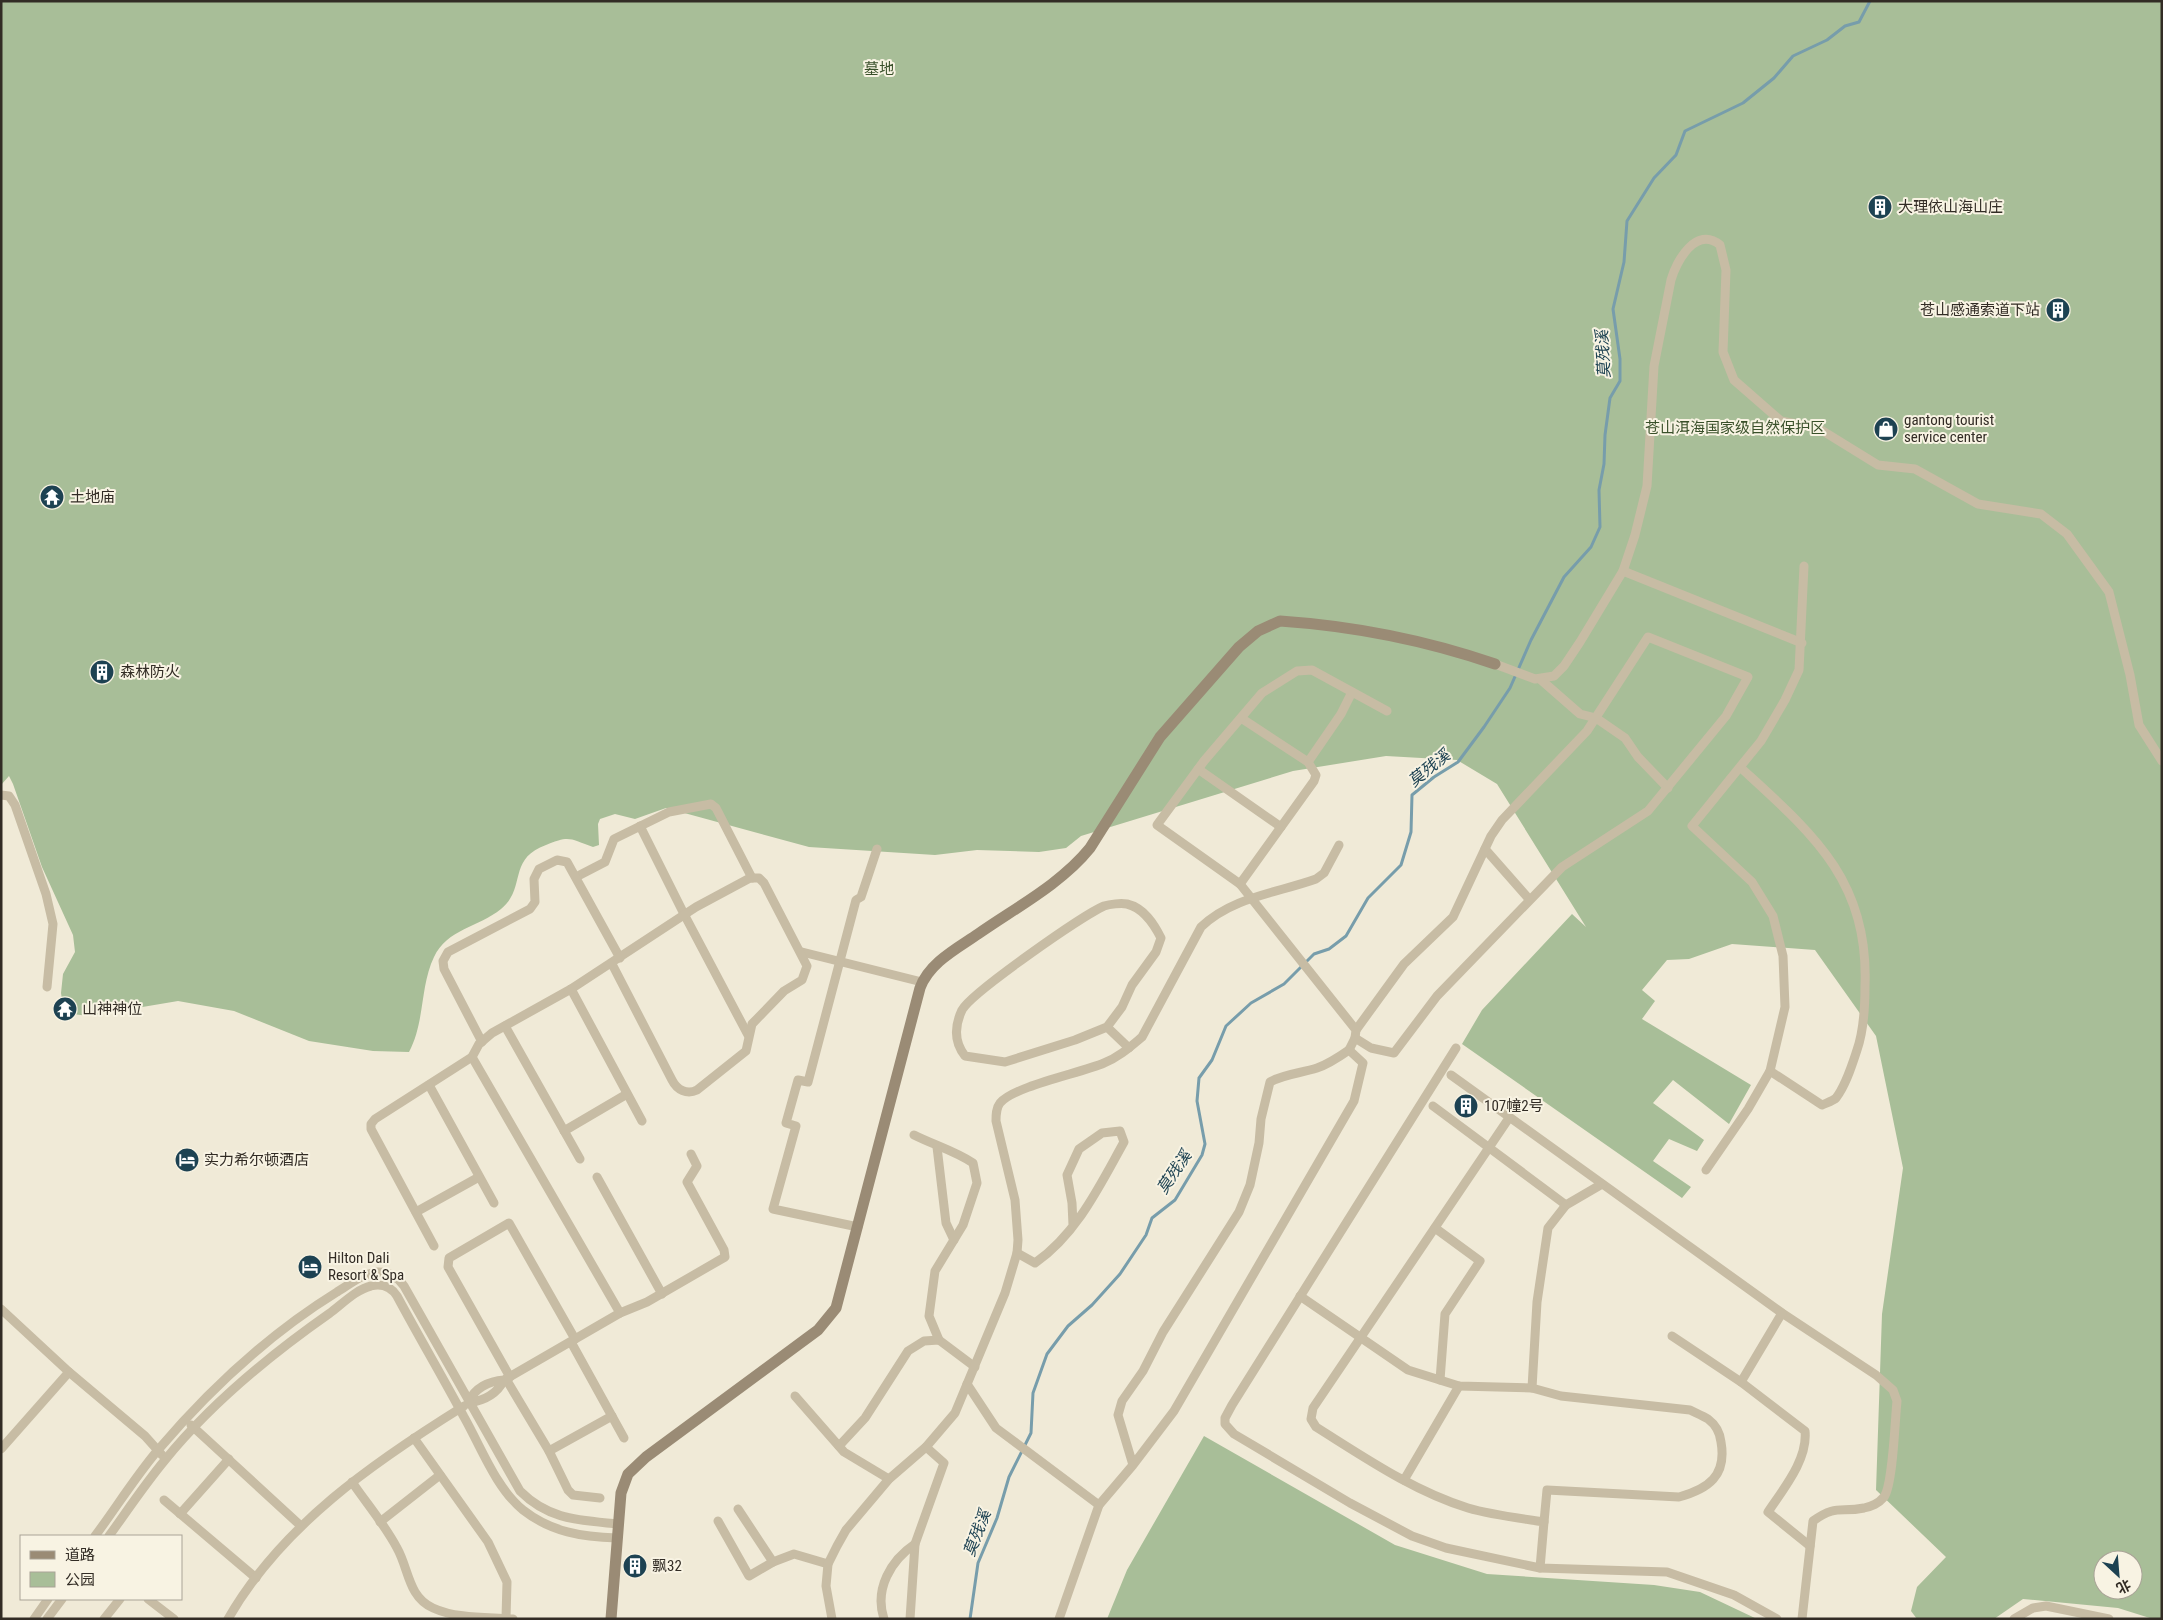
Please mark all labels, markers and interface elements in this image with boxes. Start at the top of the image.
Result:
park label: 墓地 [864,60,894,78]
building icon: 大理依山海山庄 [1867,194,1893,220]
place label: 大理依山海山庄 [1898,198,2003,216]
building icon: 苍山感通索道下站 [2045,297,2071,323]
place label: 苍山感通索道下站 [1920,301,2040,319]
water label: 莫残溪 [1592,328,1614,378]
place label: gantong tourist service center [1904,411,1994,446]
shop icon: gantong tourist service center [1873,416,1899,442]
park label: 苍山洱海国家级自然保护区 [1645,419,1825,437]
temple icon: 土地庙 [39,484,65,510]
place label: 土地庙 [70,488,115,506]
building icon: 森林防火 [89,659,115,685]
place label: 森林防火 [120,663,180,681]
water label: 莫残溪 [1404,744,1455,790]
temple icon: 山神神位 [52,996,78,1022]
place label: 山神神位 [82,1000,142,1018]
building icon: 107幢2号 [1453,1093,1479,1119]
place label: 107幢2号 [1484,1097,1544,1115]
water label: 莫残溪 [1153,1145,1196,1197]
hotel icon: 实力希尔顿酒店 [174,1147,200,1173]
place label: 实力希尔顿酒店 [204,1151,309,1169]
place label: Hilton Dali Resort & Spa [328,1249,404,1284]
hotel icon: Hilton Dali Resort & Spa [297,1254,323,1280]
water label: 莫残溪 [960,1505,995,1559]
legend [20,1535,182,1600]
text: 道路 [65,1546,95,1564]
north arrow [2093,1550,2143,1600]
building icon: 飘32 [622,1553,648,1579]
place label: 飘32 [652,1557,682,1575]
text: 公园 [65,1571,95,1589]
text: 北 [2114,1576,2133,1597]

